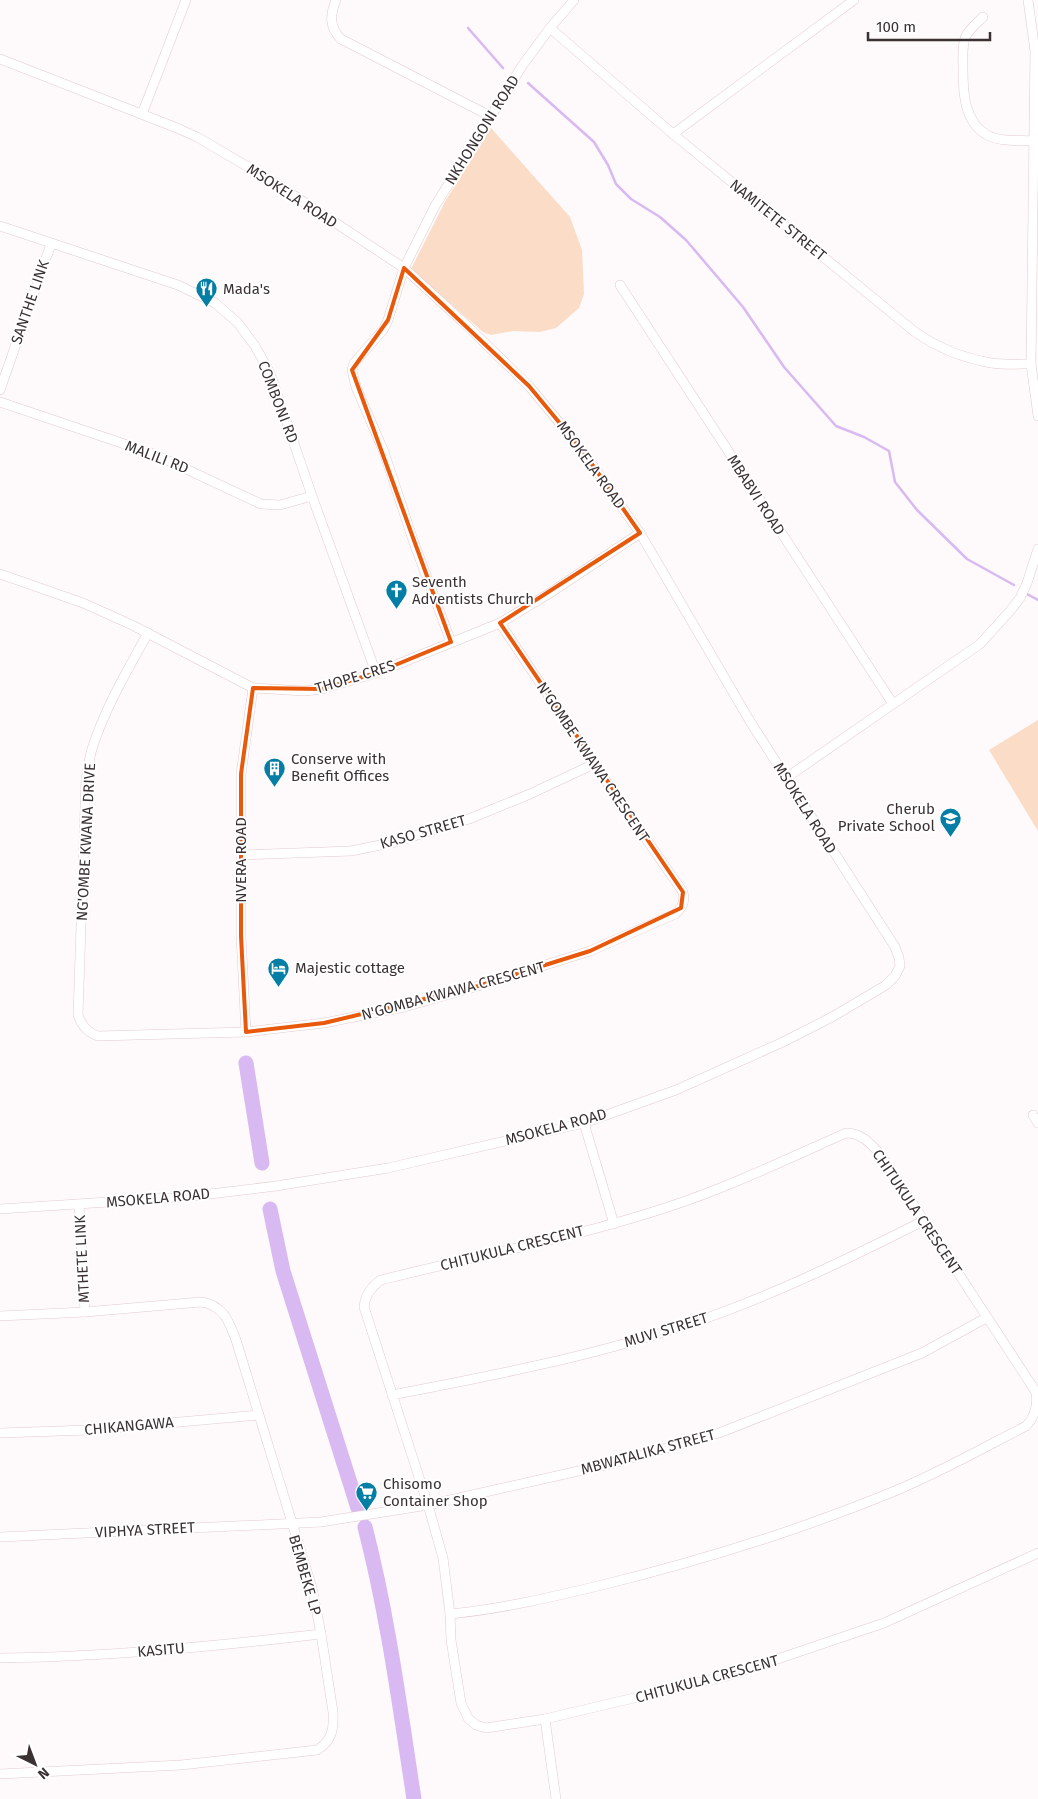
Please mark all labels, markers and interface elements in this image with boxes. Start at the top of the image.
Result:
scale bar [868,10,990,42]
text: 100 m [876,18,916,36]
street label: NKHONGONI ROAD [441,72,523,188]
street label: MSOKELA ROAD [243,160,341,232]
street label: NAMITETE STREET [726,176,830,265]
street label: SANTHE LINK [7,257,53,346]
restaurant icon: Mada's [195,277,219,308]
place label: Mada's [223,280,270,298]
street label: COMBONI RD [254,358,302,446]
street label: MSOKELA ROAD [553,418,629,512]
street label: MALILI RD [123,437,191,477]
street label: MBABVI ROAD [723,451,789,539]
place label: Seventh Adventists Church [412,573,534,608]
church icon: Seventh Adventists Church [384,579,408,610]
street label: THOPE CRES [313,656,397,698]
street label: N'GOMBE KWAWA CRESCENT [533,679,653,845]
place label: Conserve with Benefit Offices [291,750,389,785]
building icon: Conserve with Benefit Offices [263,756,287,787]
street label: MSOKELA ROAD [770,759,840,857]
street label: NG'OMBE KWANA DRIVE [73,763,99,921]
place label: Cherub Private School [838,800,936,835]
school or university icon: Cherub Private School [939,806,963,837]
street label: KASO STREET [378,811,468,853]
street label: NVERA ROAD [232,817,250,903]
hotel icon: Majestic cottage [267,956,291,987]
street label: N'GOMBA KWAWA CRESCENT [359,958,547,1024]
place label: Majestic cottage [295,959,405,977]
street label: MSOKELA ROAD [503,1105,609,1149]
street label: CHITUKULA CRESCENT [868,1146,966,1278]
street label: MSOKELA ROAD [105,1184,211,1212]
street label: MTHETE LINK [71,1214,93,1303]
street label: CHITUKULA CRESCENT [438,1221,586,1275]
street label: MUVI STREET [622,1309,710,1351]
street label: CHIKANGAWA [84,1413,175,1439]
street label: MBWATALIKA STREET [579,1425,717,1479]
place label: Chisomo Container Shop [383,1475,488,1510]
supermarket icon: Chisomo Container Shop [355,1481,379,1512]
street label: VIPHYA STREET [94,1518,196,1542]
street label: BEMBEKE LP [285,1533,325,1618]
street label: KASITU [136,1639,186,1661]
street label: CHITUKULA CRESCENT [633,1651,781,1707]
north arrow [10,1739,60,1789]
text: N [34,1764,53,1783]

